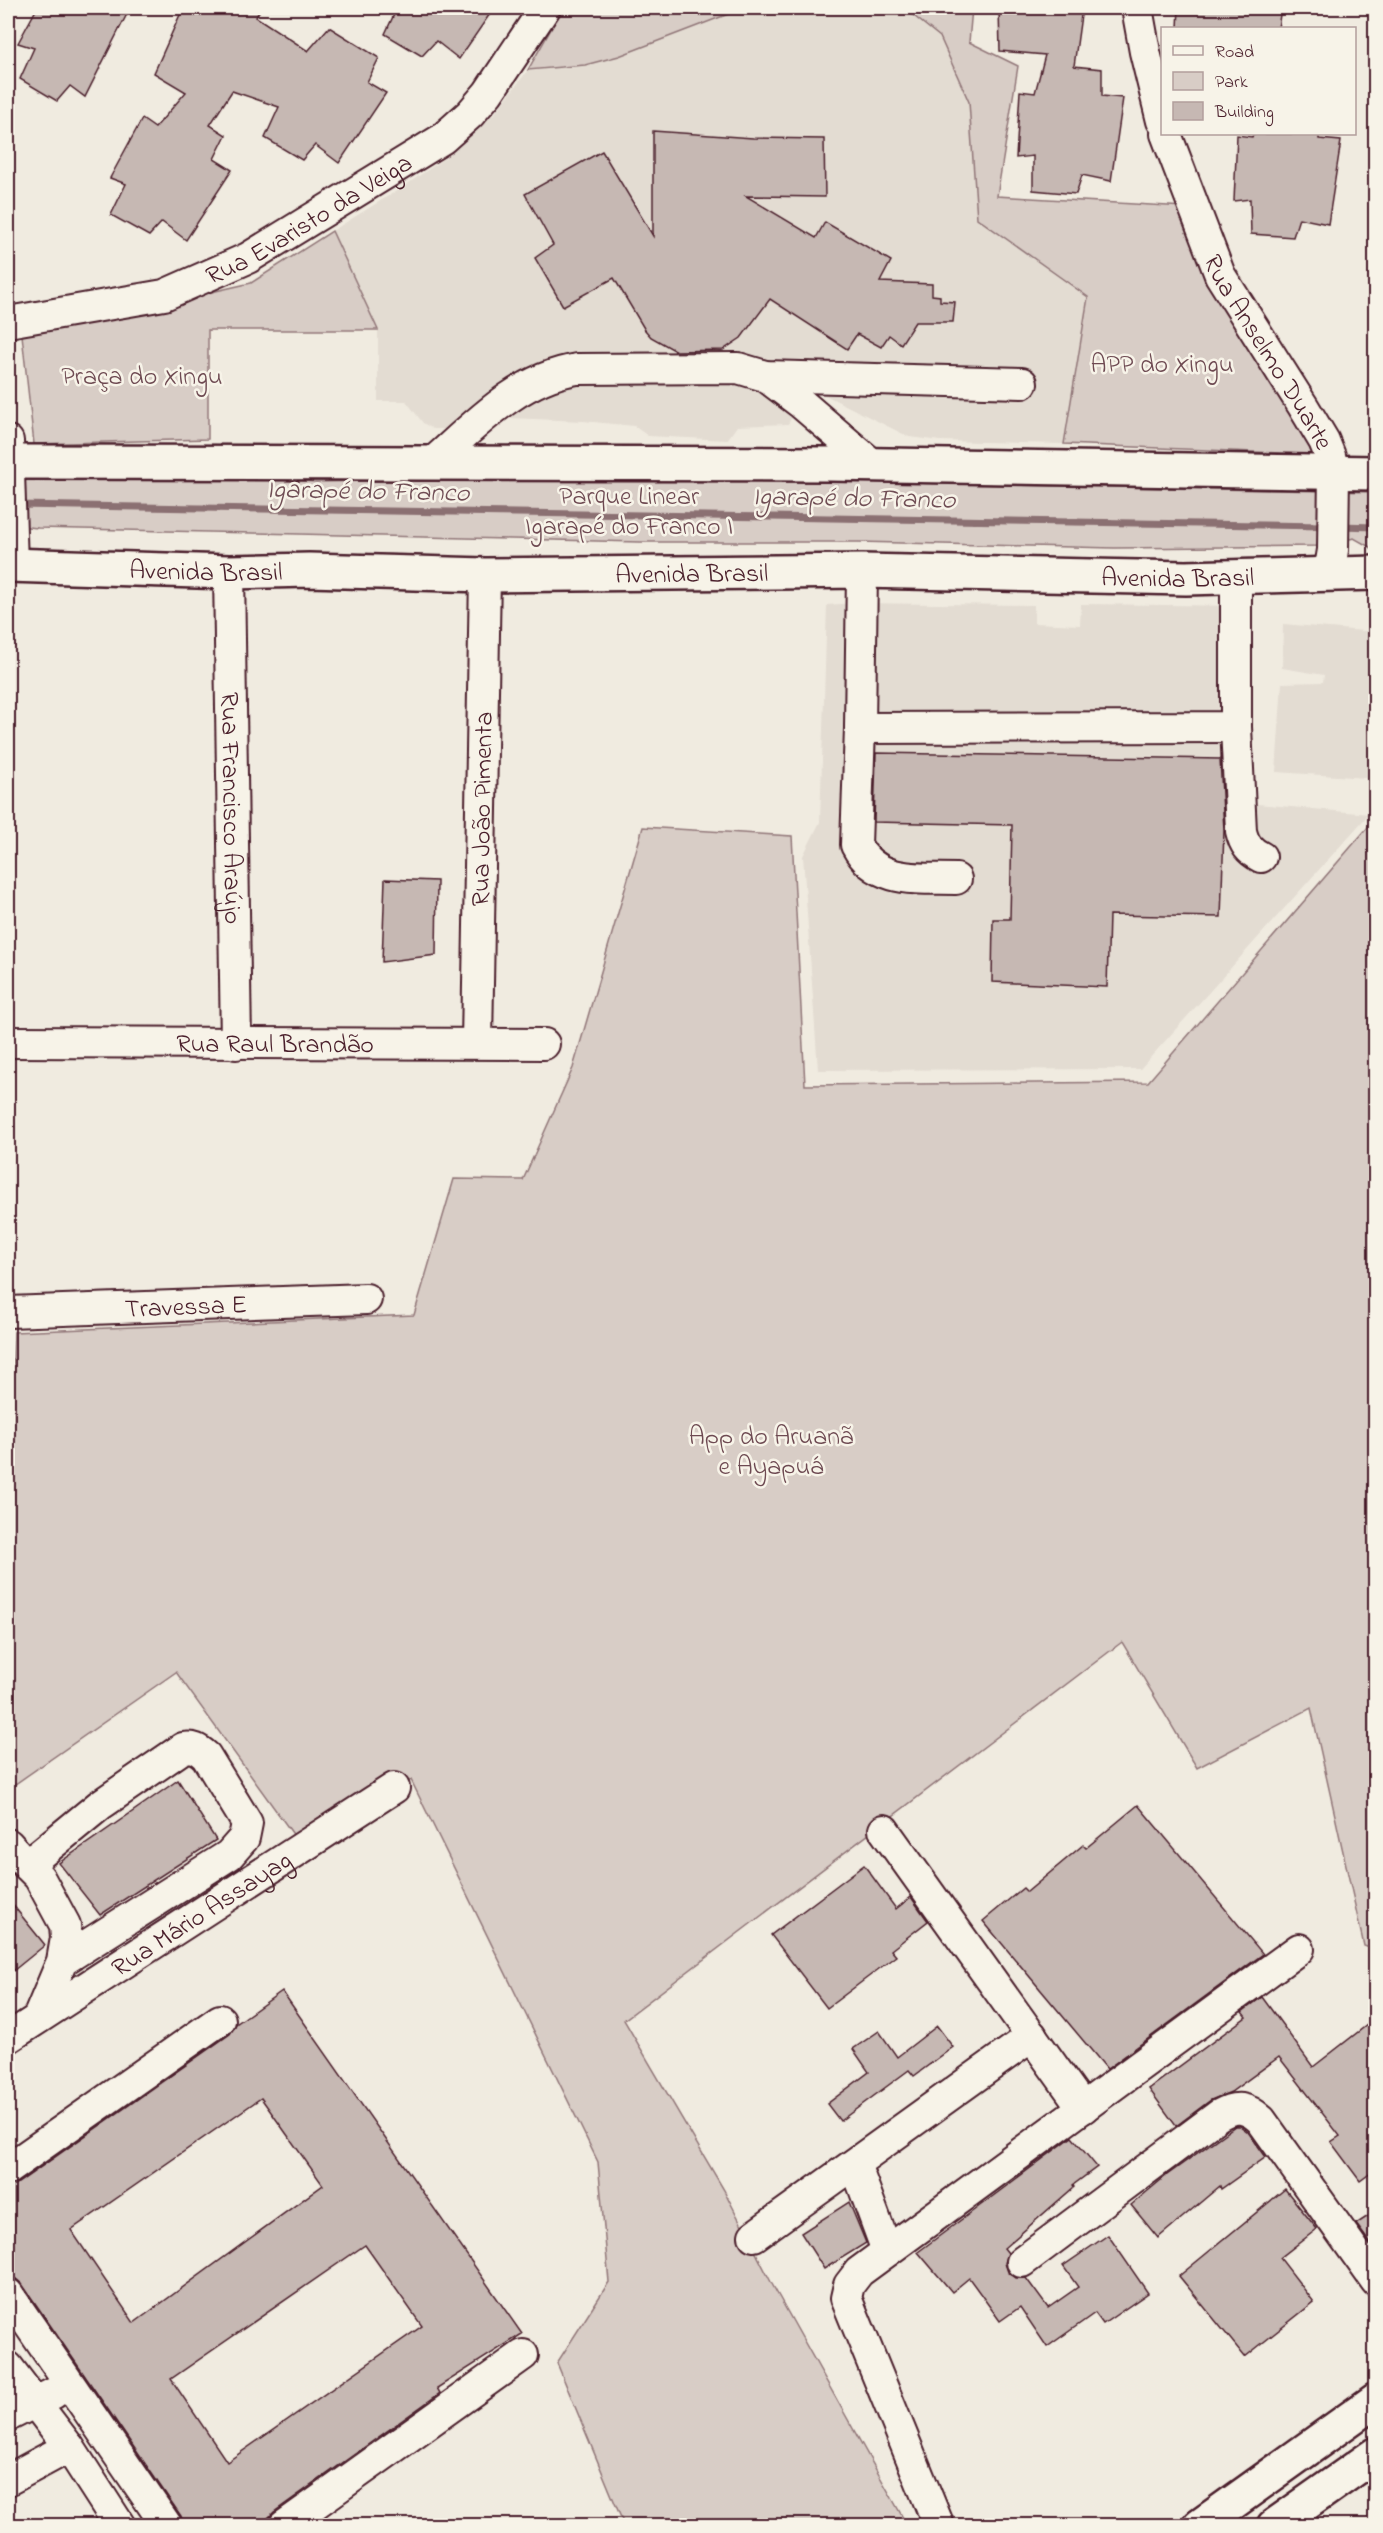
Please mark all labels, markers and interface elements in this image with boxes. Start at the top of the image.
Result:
legend [1161,27,1356,135]
text: Road [1215,40,1254,66]
text: Park [1215,70,1248,96]
text: Building [1214,100,1274,127]
street label: Rua Evaristo da Veiga [200,146,420,296]
street label: Rua Anselmo Duarte [1192,249,1342,456]
park label: APP do Xingu [1090,347,1234,385]
park label: Praça do Xingu [61,359,223,397]
water label: Igarapé do Franco [266,471,471,515]
water label: Igarapé do Franco [752,478,957,522]
park label: Parque Linear Igarapé do Franco I [525,479,733,547]
street label: Avenida Brasil [129,553,283,594]
street label: Avenida Brasil [615,556,769,596]
street label: Avenida Brasil [1101,560,1255,600]
street label: Rua Francisco Araújo [209,692,250,924]
street label: Rua João Pimenta [463,711,505,907]
street label: Rua Raul Brandão [176,1027,374,1065]
street label: Travessa E [124,1287,248,1330]
park label: App do Aruanã e Ayapuá [689,1419,853,1487]
street label: Rua Mário Assayag [105,1843,300,1988]

